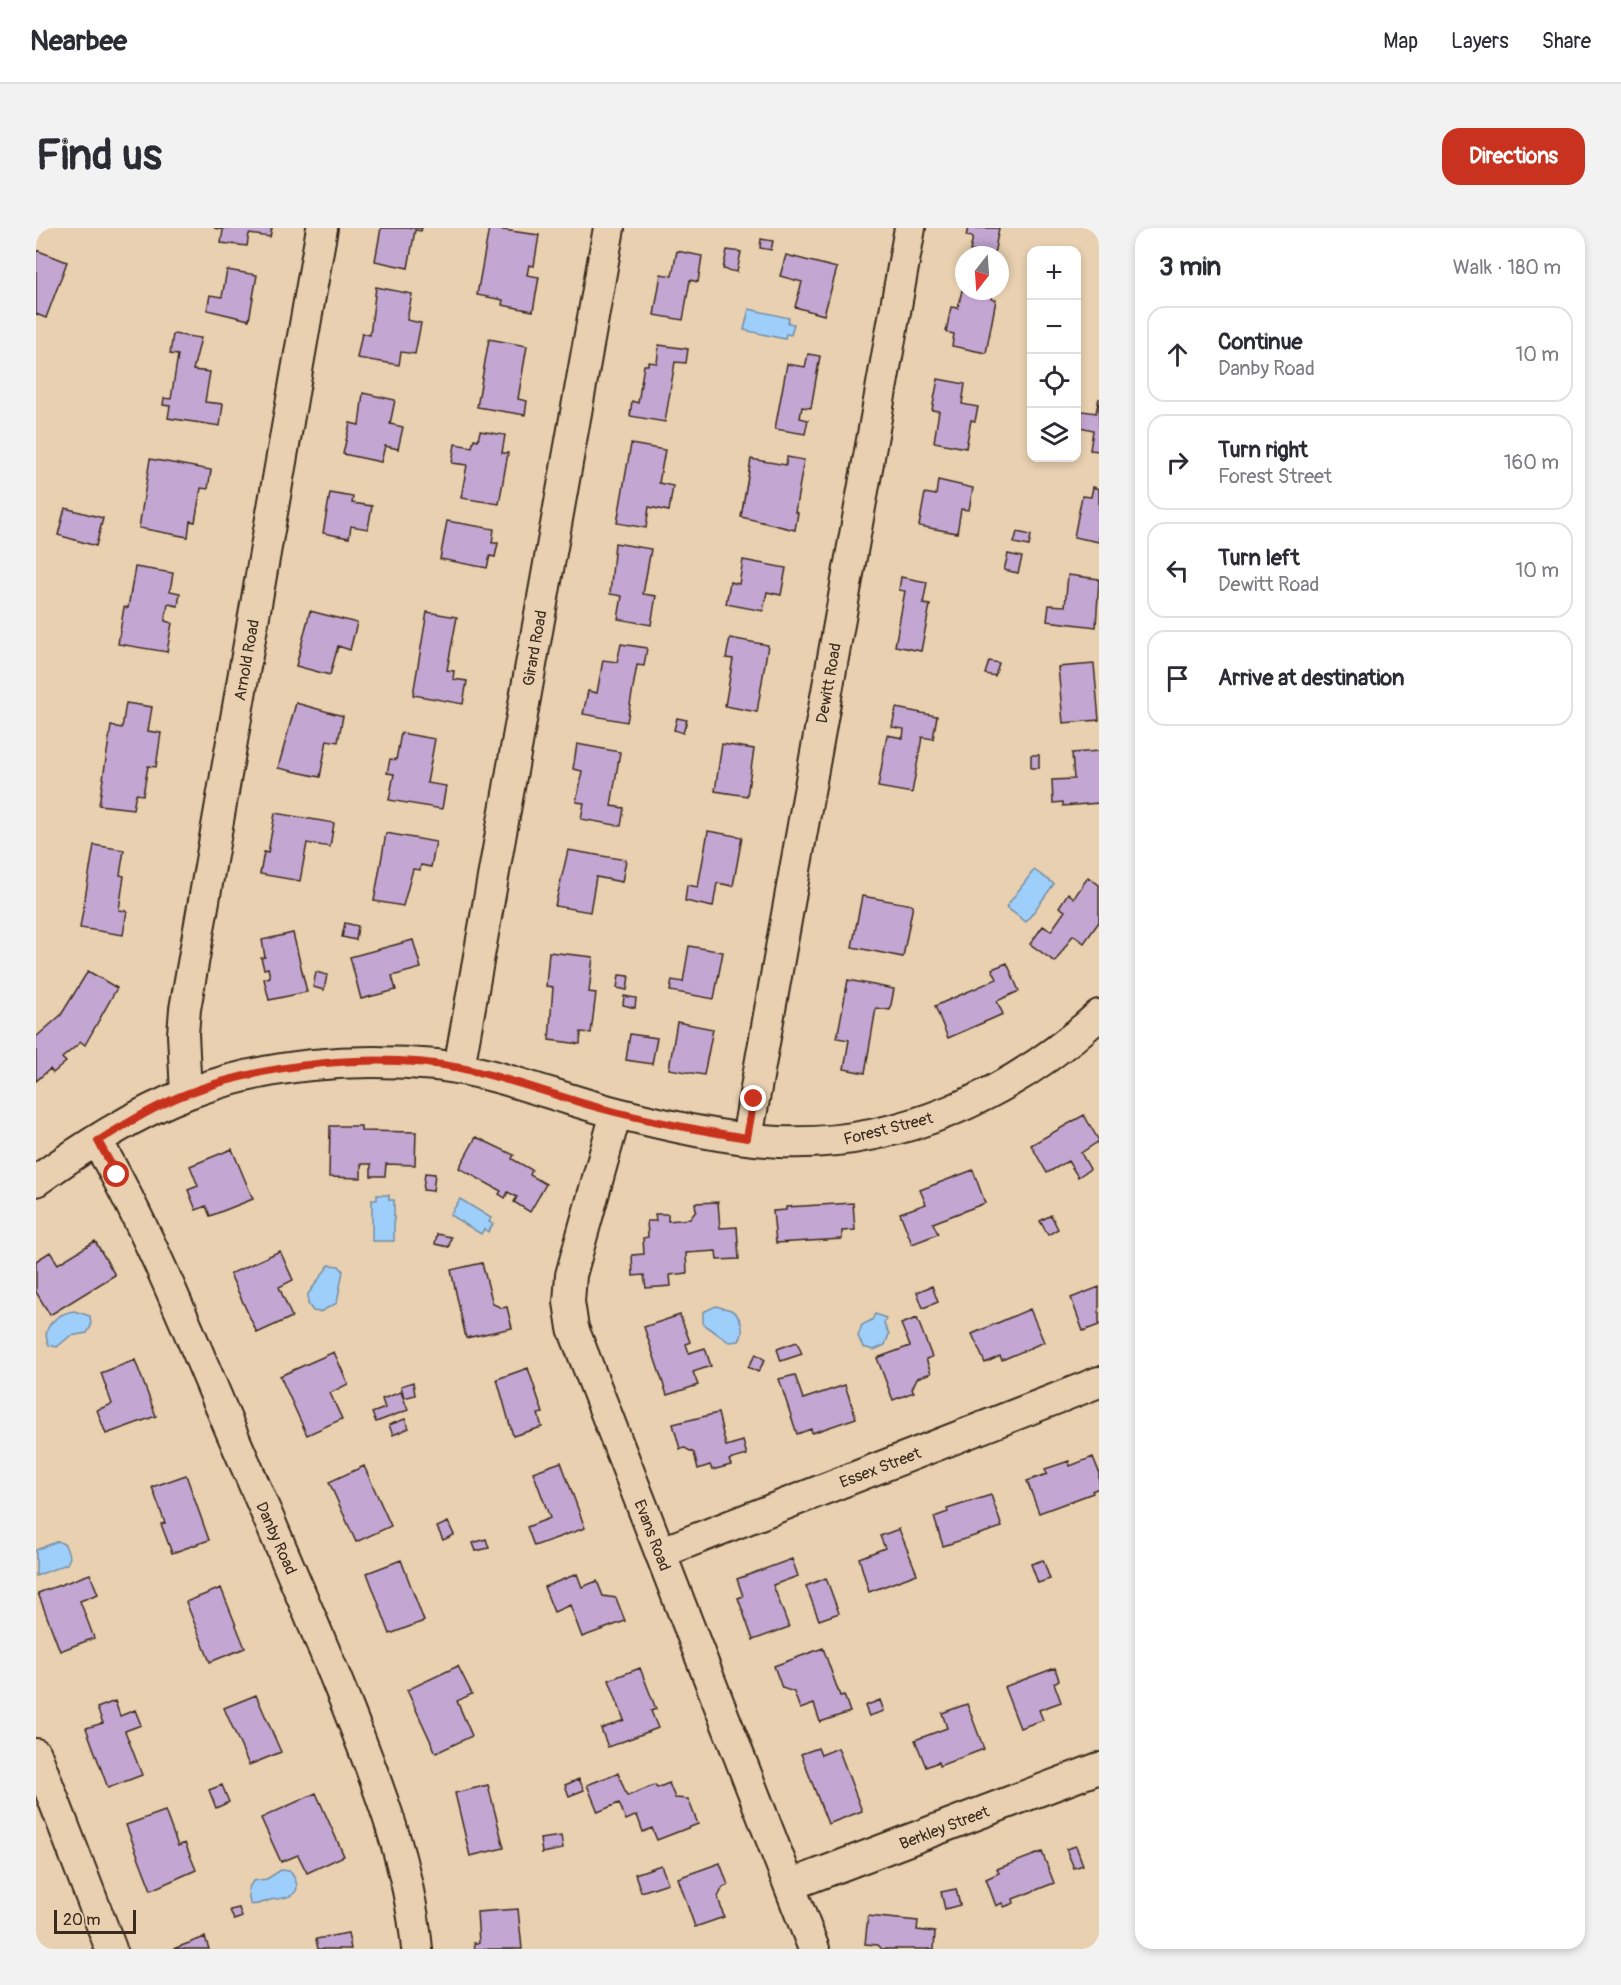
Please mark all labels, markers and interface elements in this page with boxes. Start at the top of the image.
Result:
text: Nearbee [30,24,127,59]
text: Map [1383,28,1418,55]
text: Layers [1451,28,1509,55]
text: Share [1542,28,1591,55]
button: Directions [1442,128,1585,185]
text: Find us [36,130,162,182]
north arrow [955,246,1009,300]
map controls [1027,246,1081,462]
button: + [1027,246,1081,300]
text: 3 min [1159,251,1221,283]
text: Walk · 180 m [1453,255,1561,280]
button: − [1027,300,1081,354]
text: Continue [1218,328,1302,356]
icon: ahead [1161,338,1194,371]
text: 10 m [1515,342,1559,367]
button: locate [1027,354,1081,408]
text: Danby Road [1218,356,1315,381]
button: layers [1027,408,1081,462]
text: Turn right [1218,436,1308,464]
icon: right [1161,446,1194,479]
text: 160 m [1504,450,1559,475]
text: Forest Street [1218,464,1332,489]
text: Turn left [1218,544,1300,572]
icon: left [1161,554,1194,587]
text: 10 m [1515,558,1559,583]
text: Dewitt Road [1218,572,1319,597]
street label: Girard Road [518,609,551,688]
street label: Arnold Road [230,618,264,702]
street label: Dewitt Road [812,642,846,725]
icon: arrive [1161,662,1194,695]
text: Arrive at destination [1218,664,1404,692]
route end [740,1085,766,1111]
street label: Forest Street [842,1108,935,1150]
route start [103,1161,129,1187]
street label: Essex Street [837,1443,924,1493]
street label: Evans Road [629,1497,675,1574]
street label: Danby Road [251,1499,301,1578]
street label: Berkley Street [897,1801,993,1854]
scale bar [54,1907,136,1934]
text: 20 m [63,1910,101,1930]

